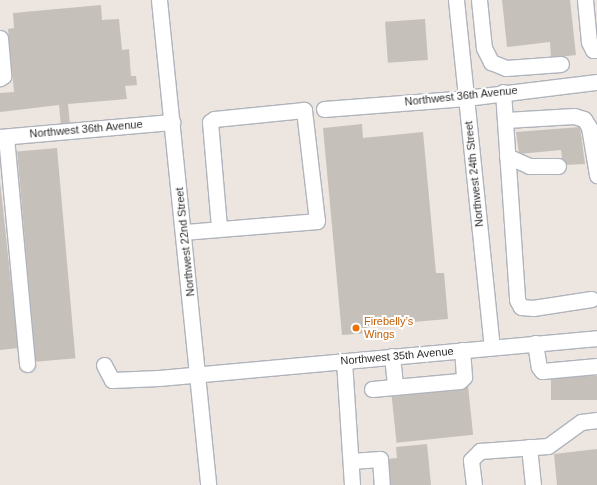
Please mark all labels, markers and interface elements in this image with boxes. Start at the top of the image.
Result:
street label: Northwest 36th Avenue [404,83,518,109]
street label: Northwest 36th Avenue [29,117,143,141]
street label: Northwest 24th Street [462,120,486,228]
street label: Northwest 22nd Street [173,187,197,297]
place label: Firebelly’s Wings [364,315,413,341]
marker: Firebelly’s Wings [351,323,361,333]
street label: Northwest 35th Avenue [340,344,454,368]

